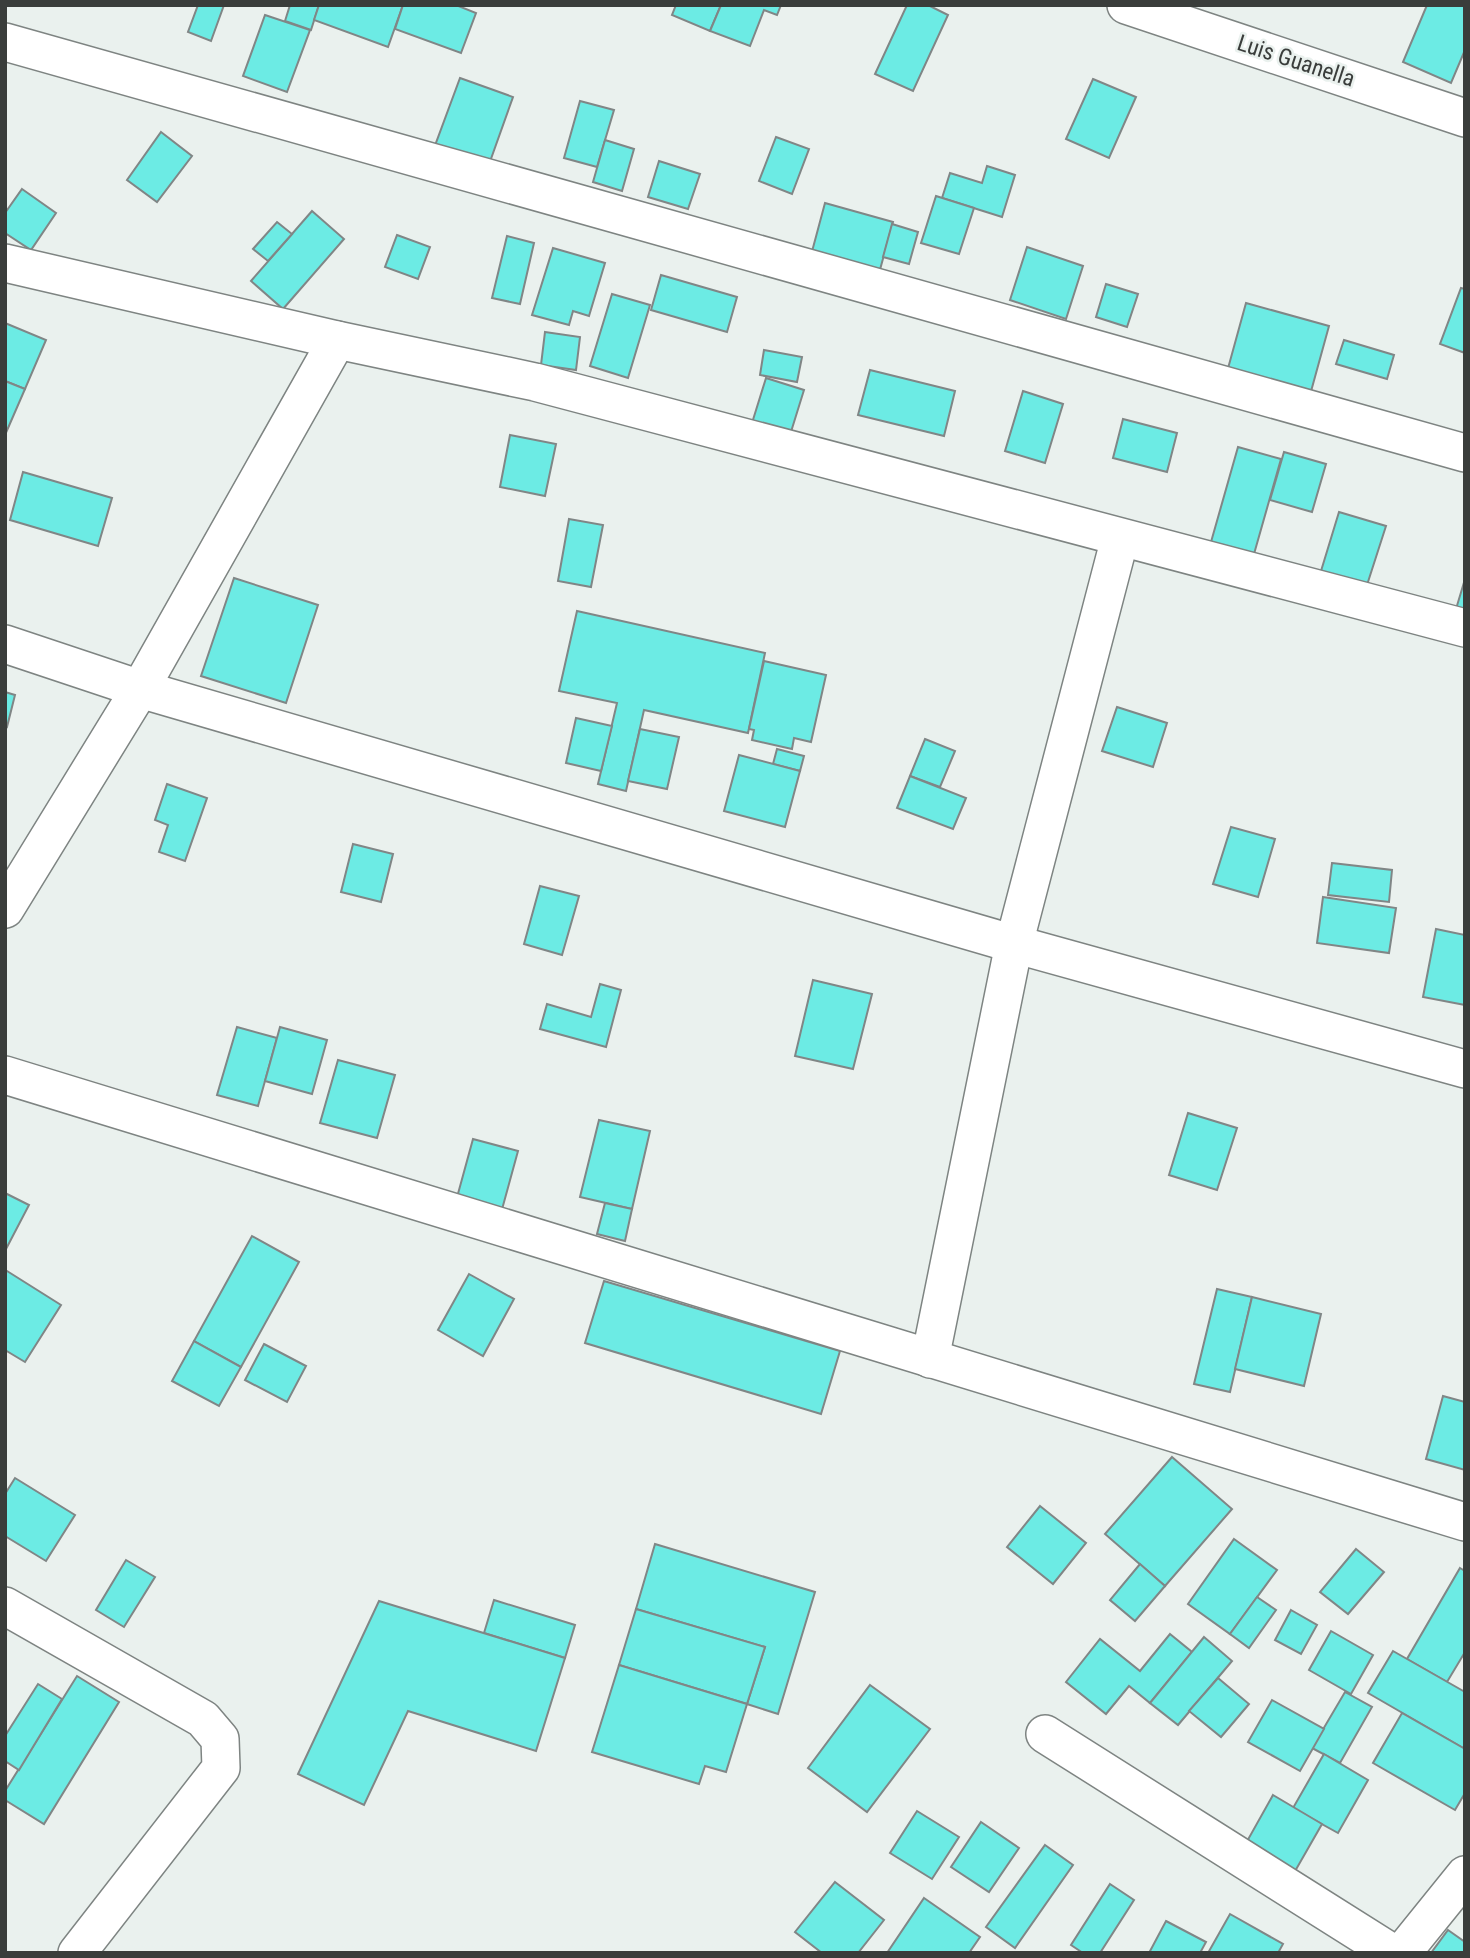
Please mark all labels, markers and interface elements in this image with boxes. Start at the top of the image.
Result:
street label: Luis Guanella [1234,29,1358,93]

